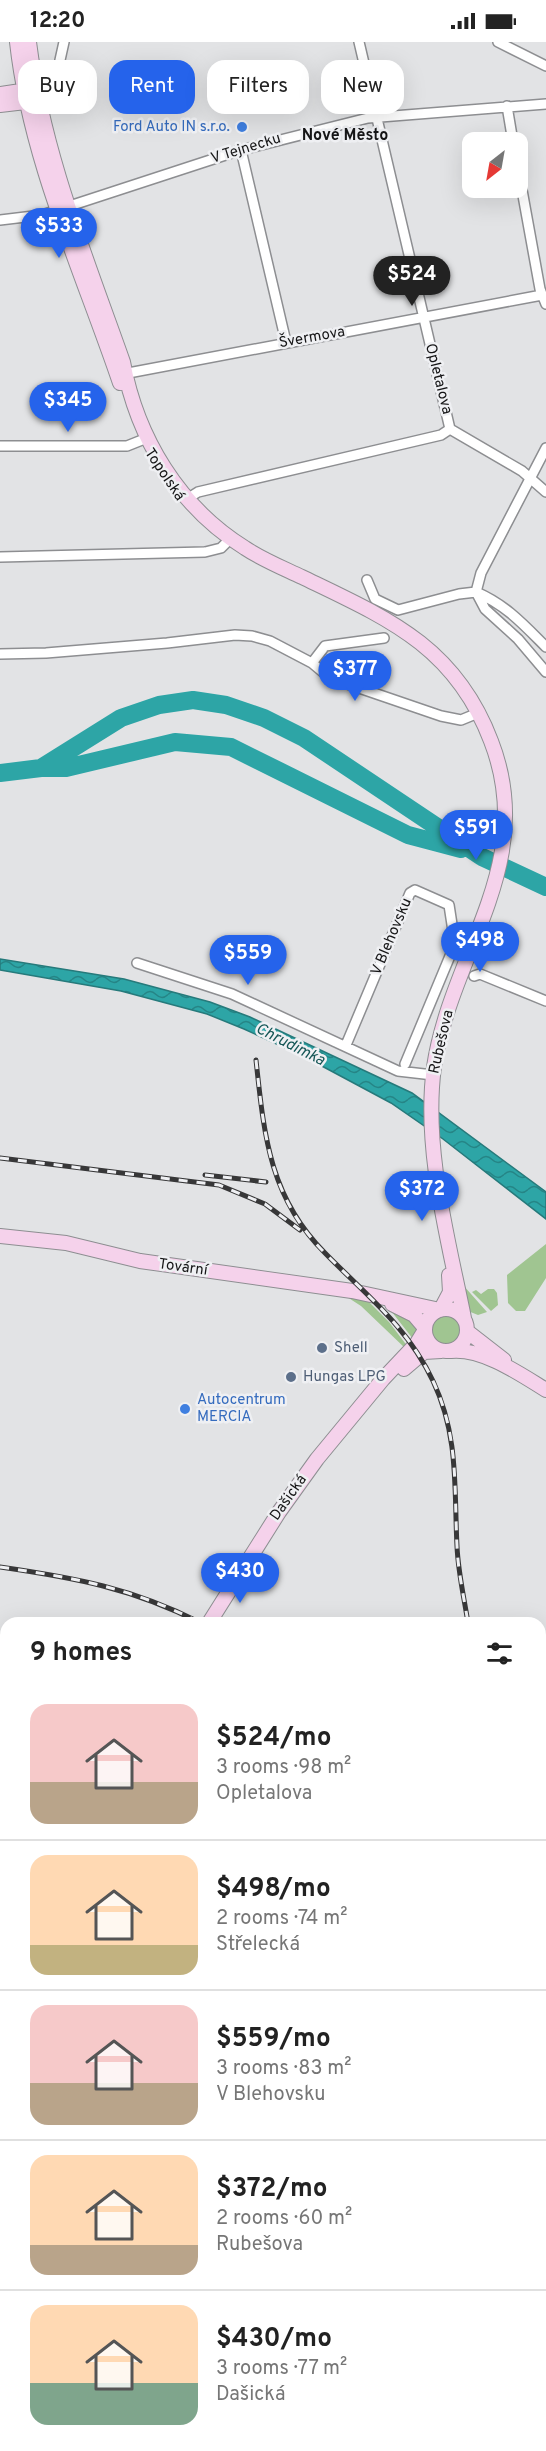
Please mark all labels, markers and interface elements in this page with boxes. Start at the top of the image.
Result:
text: 12:20 [30,8,86,35]
chip: Buy [18,60,97,114]
chip: Rent [109,60,195,114]
chip: Filters [207,60,309,114]
chip: New [321,60,404,114]
place label: Ford Auto IN s.r.o. [113,118,230,137]
marker: Ford Auto IN s.r.o. [235,120,249,134]
district label: Nové Město [302,126,388,146]
street label: V Tejnecku [209,129,283,169]
north arrow [462,132,528,198]
map controls [462,132,528,198]
pin: $533 [23,208,95,259]
text: $533 [35,214,83,240]
pin: $524 [376,256,448,307]
text: $524 [387,262,437,288]
street label: Švermova [277,321,347,353]
street label: Opletalova [420,342,456,416]
pin: $345 [32,382,104,433]
text: $345 [43,388,93,414]
street label: Topolská [139,445,189,505]
pin: $377 [319,651,391,702]
text: $377 [332,657,378,683]
pin: $591 [440,810,512,861]
text: $591 [454,816,498,842]
street label: V Blehovsku [367,895,417,979]
pin: $498 [444,922,516,973]
text: $498 [455,928,505,954]
pin: $559 [212,935,284,986]
text: $559 [224,941,272,967]
street label: Rubešova [425,1008,459,1076]
water label: Chrudimka [252,1019,329,1071]
pin: $372 [386,1171,458,1222]
text: $372 [399,1177,445,1203]
street label: Tovární [157,1255,210,1281]
place label: Shell [334,1339,368,1358]
marker: Shell [315,1341,329,1355]
place label: Hungas LPG [303,1368,386,1387]
marker: Hungas LPG [284,1370,298,1384]
place label: Autocentrum MERCIA [197,1391,286,1427]
marker: Autocentrum MERCIA [178,1402,192,1416]
street label: Dašická [266,1471,312,1525]
pin: $430 [204,1553,276,1604]
text: $430 [215,1559,265,1585]
text: 9 homes [30,1637,132,1670]
icon: filters [483,1637,516,1670]
text: $524/mo [216,1722,331,1755]
icon: home [78,1728,150,1800]
text: 3 rooms · 98 m² [216,1755,351,1781]
text: Opletalova [216,1781,312,1807]
text: $498/mo [216,1873,331,1906]
icon: home [78,1879,150,1951]
text: 2 rooms · 74 m² [216,1906,347,1932]
text: Střelecká [216,1932,300,1958]
text: $559/mo [216,2023,331,2056]
icon: home [78,2029,150,2101]
text: 3 rooms · 83 m² [216,2056,351,2082]
text: V Blehovsku [216,2082,325,2108]
text: $372/mo [216,2173,328,2206]
icon: home [78,2179,150,2251]
text: 2 rooms · 60 m² [216,2206,352,2232]
text: Rubešova [216,2232,303,2258]
text: $430/mo [216,2323,332,2356]
icon: home [78,2329,150,2401]
text: 3 rooms · 77 m² [216,2356,347,2382]
text: Dašická [216,2382,285,2408]

